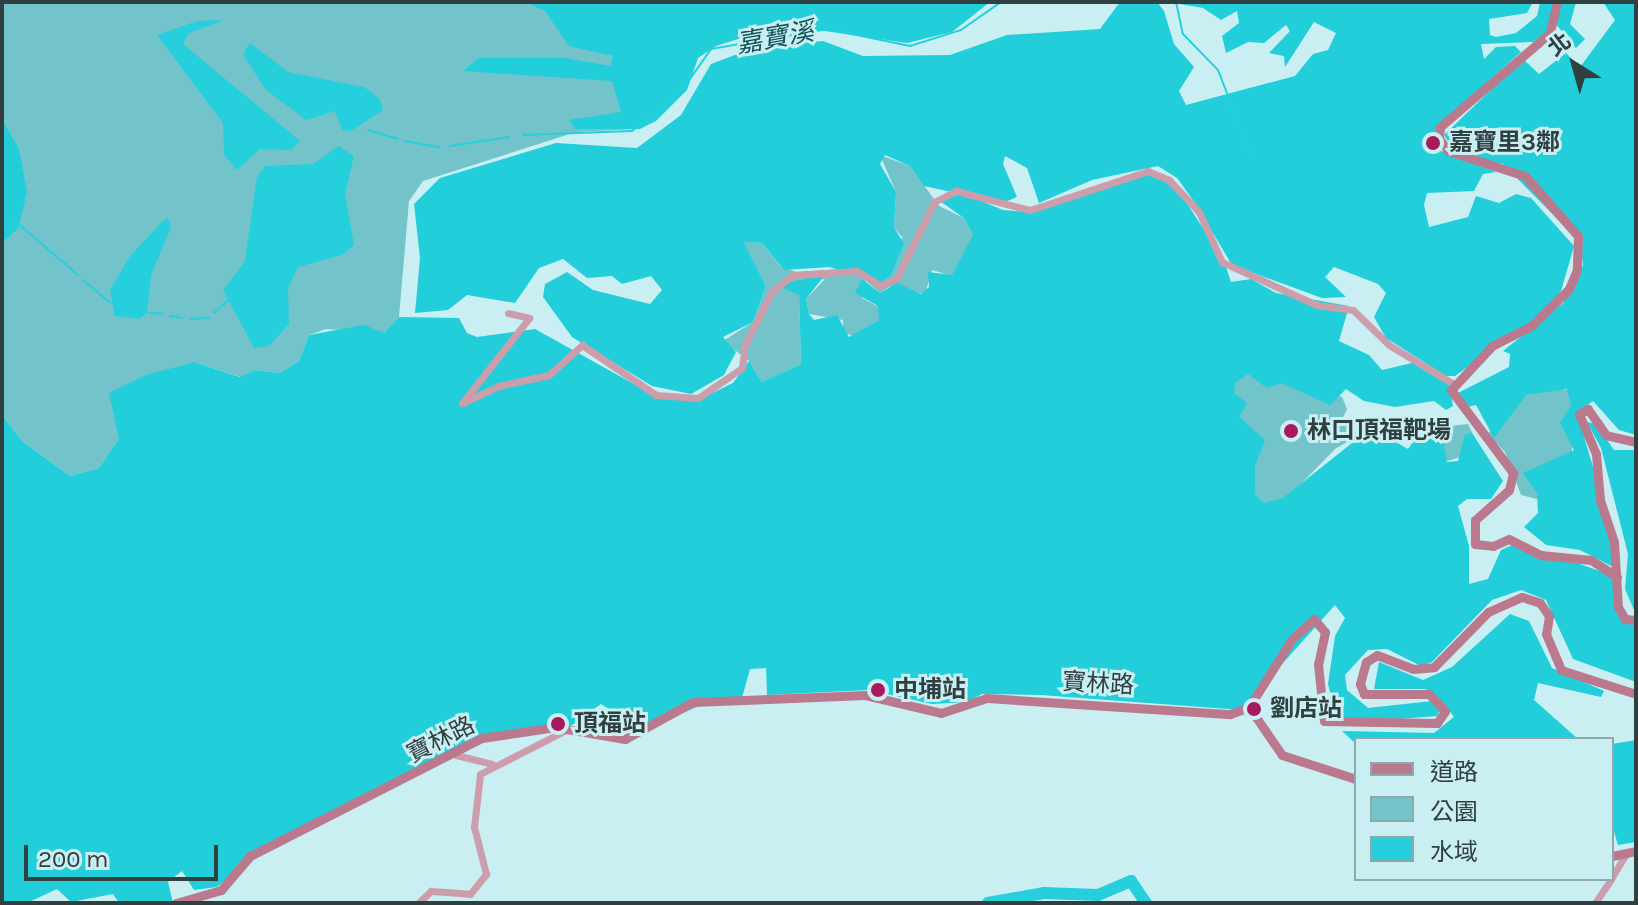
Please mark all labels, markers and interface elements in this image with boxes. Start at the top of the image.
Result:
water label: 嘉寶溪 [734,16,816,60]
north arrow [1534,24,1614,104]
text: 北 [1543,28,1576,62]
place label: 嘉寶里3鄰 [1449,129,1560,157]
marker: 嘉寶里3鄰 [1424,134,1442,152]
place label: 林口頂福靶場 [1307,417,1451,445]
marker: 林口頂福靶場 [1282,422,1300,440]
street label: 寶林路 [1061,668,1135,700]
place label: 中埔站 [894,676,966,704]
marker: 中埔站 [869,681,887,699]
place label: 劉店站 [1270,695,1342,723]
marker: 劉店站 [1245,700,1263,718]
place label: 頂福站 [574,710,646,738]
street label: 寶林路 [402,711,480,769]
marker: 頂福站 [549,715,567,733]
legend [1354,737,1614,881]
text: 道路 [1430,758,1478,786]
text: 公園 [1430,798,1478,826]
scale bar [28,829,222,879]
text: 水域 [1430,838,1478,866]
text: 200 m [38,845,109,873]

